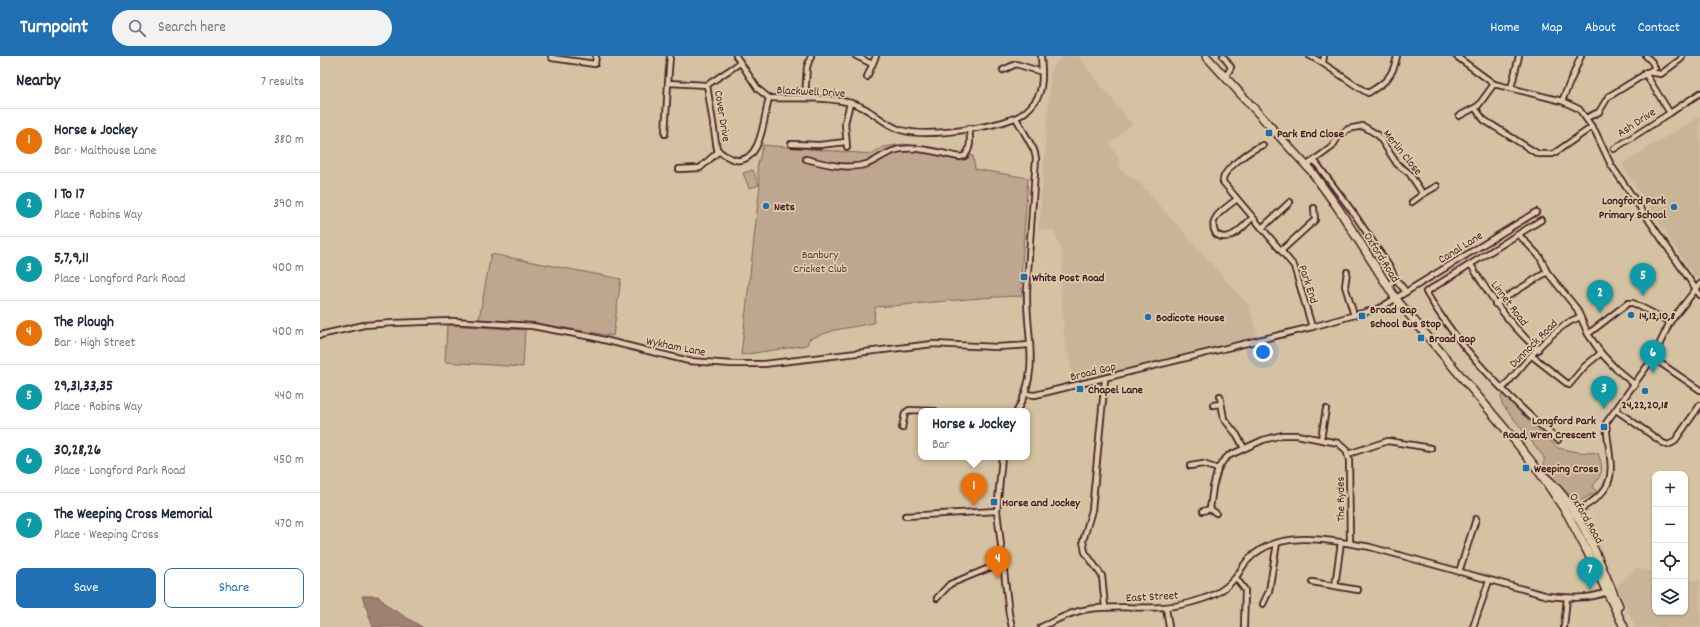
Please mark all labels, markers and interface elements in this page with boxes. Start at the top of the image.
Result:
search box [112,10,392,46]
text: Turnpoint [20,15,88,42]
icon: search [126,17,148,39]
text: Search here [158,17,226,39]
text: Home [1490,18,1519,38]
text: Map [1541,18,1563,38]
text: About [1585,18,1616,38]
text: Contact [1638,18,1680,38]
text: Nearby [16,70,60,94]
text: 7 results [261,73,304,92]
street label: Blackwell Drive [776,82,846,103]
street label: Cover Drive [709,89,734,143]
street label: Ash Drive [1614,104,1659,142]
text: Horse & Jockey [54,120,137,142]
place label: Park End Close [1277,126,1345,143]
street label: Merlin Close [1378,126,1426,180]
marker: Park End Close [1264,128,1274,138]
text: 1 [28,131,30,150]
text: 380 m [274,131,304,150]
text: Bar · Malthouse Lane [54,142,156,161]
text: 1 To 17 [54,184,85,206]
place label: Longford Park Primary School [1599,193,1666,224]
text: 2 [26,195,32,214]
text: 390 m [273,195,304,214]
place label: Nets [774,199,795,216]
marker: Nets [761,201,771,211]
marker: Longford Park Primary School [1669,202,1679,212]
text: Place · Robins Way [54,206,142,225]
street label: Canal Lane [1435,228,1486,269]
street label: Oxford Road [1359,229,1403,286]
park label: Banbury Cricket Club [793,247,847,278]
text: 5,7,9,11 [54,248,89,270]
text: 3 [26,259,32,278]
text: 400 m [273,259,304,278]
street label: Park End [1293,263,1322,306]
pin: 5 [1630,263,1656,296]
text: Place · Longford Park Road [54,270,185,289]
place label: White Post Road [1032,270,1105,287]
marker: White Post Road [1019,272,1029,282]
street label: Linnet Road [1486,278,1532,330]
pin: 2 [1587,280,1613,313]
place label: Broad Gap School Bus Stop [1370,302,1442,333]
place label: 14,12,10,8 [1639,308,1675,325]
place label: Bodicote House [1156,310,1225,327]
marker: 14,12,10,8 [1626,310,1636,320]
marker: Broad Gap School Bus Stop [1357,311,1367,321]
text: The Plough [54,312,114,334]
marker: Bodicote House [1143,312,1153,322]
street label: Dunnock Road [1506,316,1562,372]
text: 4 [26,323,32,342]
text: 400 m [273,323,304,342]
place label: Broad Gap [1429,331,1476,348]
street label: Wykham Lane [645,333,707,362]
marker: Broad Gap [1416,333,1426,343]
text: Bar · High Street [54,334,135,353]
pin: 6 [1640,340,1666,373]
your location [1253,342,1273,362]
street label: Broad Gap [1069,359,1118,386]
text: 29,31,33,35 [54,376,113,398]
pin: 3 [1591,376,1617,409]
place label: Chapel Lane [1088,382,1144,399]
marker: Chapel Lane [1075,384,1085,394]
marker: 24,22,20,18 [1640,386,1650,396]
text: 5 [26,387,32,406]
text: 440 m [274,387,304,406]
place label: 24,22,20,18 [1622,397,1669,414]
text: Place · Robins Way [54,398,142,417]
popup [918,408,1030,460]
place label: Longford Park Road, Wren Crescent [1503,413,1597,444]
text: Horse & Jockey [932,414,1016,436]
marker: Longford Park Road, Wren Crescent [1599,422,1609,432]
text: Bar [932,436,949,455]
text: 30,28,26 [54,440,101,462]
text: 6 [26,451,32,470]
text: 450 m [274,451,304,470]
place label: Weeping Cross [1534,461,1599,478]
text: Place · Longford Park Road [54,462,185,481]
marker: Weeping Cross [1521,463,1531,473]
map controls [1652,471,1688,615]
button: + [1652,471,1688,507]
pin: 1 [961,473,987,506]
street label: The Rydes [1333,476,1350,522]
street label: Oxford Road [1564,490,1607,547]
place label: Horse and Jockey [1002,495,1081,512]
marker: Horse and Jockey [989,497,999,507]
text: The Weeping Cross Memorial [54,504,212,526]
button: − [1652,507,1688,543]
text: 7 [27,515,31,534]
text: 470 m [275,515,304,534]
text: Place · Weeping Cross [54,526,159,545]
button: locate [1652,543,1688,579]
pin: 4 [985,546,1011,579]
pin: 7 [1577,557,1603,590]
button: Save [16,568,156,608]
button: Share [164,568,304,608]
button: layers [1652,579,1688,615]
street label: East Street [1125,588,1179,607]

